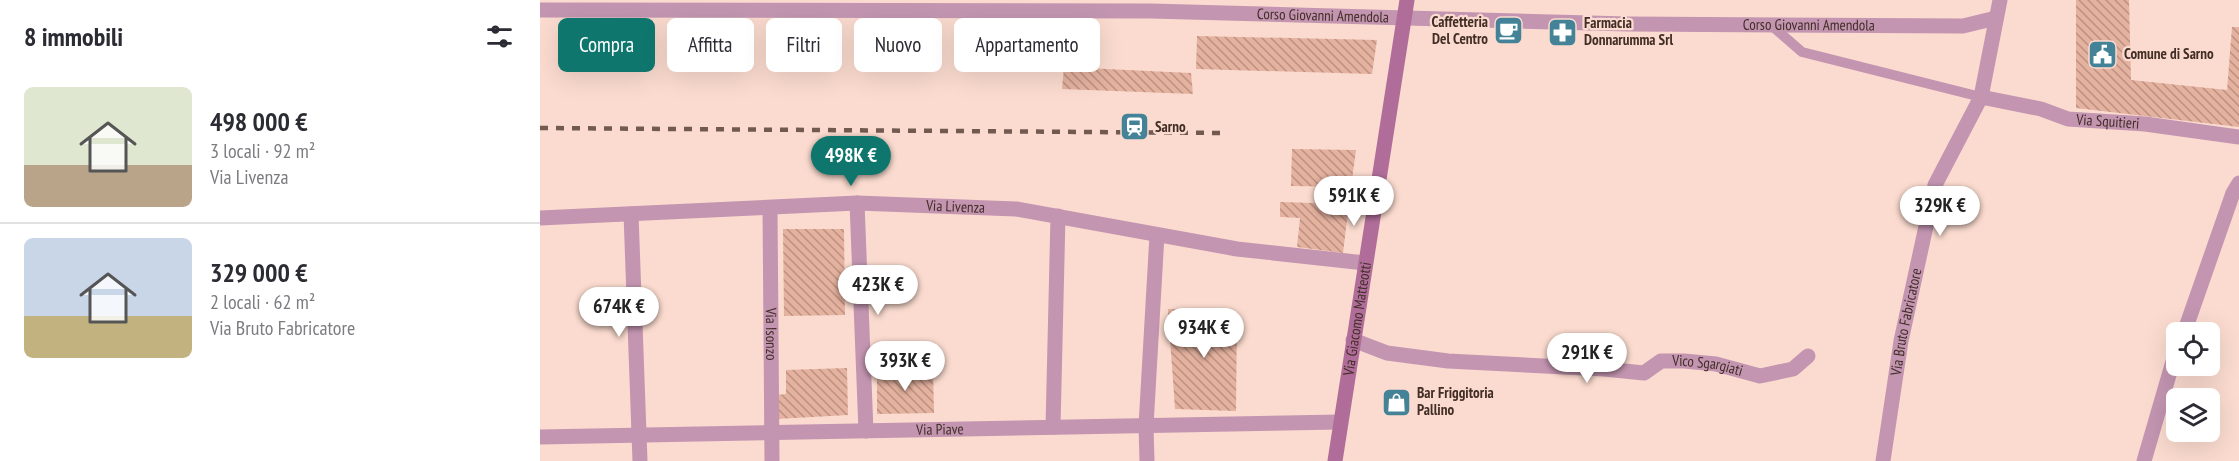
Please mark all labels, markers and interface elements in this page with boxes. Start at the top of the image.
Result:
street label: Corso Giovanni Amendola [1257,4,1389,26]
place label: Caffetteria Del Centro [1432,12,1488,48]
place label: Farmacia Donnarumma Srl [1584,13,1674,49]
cafe icon: Caffetteria Del Centro [1493,15,1525,47]
street label: Corso Giovanni Amendola [1743,15,1875,34]
pharmacy icon: Farmacia Donnarumma Srl [1547,16,1579,48]
chip: Compra [558,18,655,72]
chip: Affitta [667,18,754,72]
chip: Filtri [766,18,842,72]
chip: Nuovo [854,18,942,72]
chip: Appartamento [954,18,1100,72]
text: 8 immobili [24,20,123,53]
icon: filters [483,20,516,53]
public building icon: Comune di Sarno [2087,38,2119,70]
place label: Comune di Sarno [2124,44,2214,63]
text: 498 000 € [210,105,308,138]
street label: Via Squitieri [2075,110,2140,133]
icon: home [72,111,144,183]
station icon: Sarno [1118,111,1150,143]
place label: Sarno [1155,117,1186,136]
pin: 498K € [802,136,900,187]
text: 3 locali · 92 m² [210,138,315,164]
text: 498K € [825,142,877,168]
text: Via Livenza [210,164,288,190]
pin: 591K € [1305,176,1403,227]
text: 591K € [1328,182,1380,208]
pin: 329K € [1891,186,1989,237]
text: 329K € [1914,192,1966,218]
street label: Via Livenza [925,196,985,217]
text: 329 000 € [210,256,308,289]
street label: Via Giacomo Matteotti [1338,260,1375,378]
icon: home [72,262,144,334]
pin: 423K € [829,265,927,316]
street label: Via Bruto Fabricatore [1886,266,1926,378]
text: 423K € [852,271,904,297]
pin: 674K € [570,287,668,338]
text: 2 locali · 62 m² [210,289,315,315]
text: 674K € [593,293,645,319]
street label: Via Isonzo [762,307,781,360]
pin: 934K € [1155,308,1253,359]
text: 934K € [1178,314,1230,340]
text: Via Bruto Fabricatore [210,315,355,341]
map controls [2166,322,2220,442]
button: locate [2166,322,2220,376]
pin: 291K € [1538,333,1636,384]
text: 291K € [1561,339,1613,365]
pin: 393K € [856,341,954,392]
text: 393K € [879,347,931,373]
street label: Vico Sgargiati [1671,351,1745,380]
place label: Bar Friggitoria Pallino [1417,383,1494,419]
shop icon: Bar Friggitoria Pallino [1380,386,1412,418]
button: layers [2166,388,2220,442]
street label: Via Piave [915,419,964,439]

